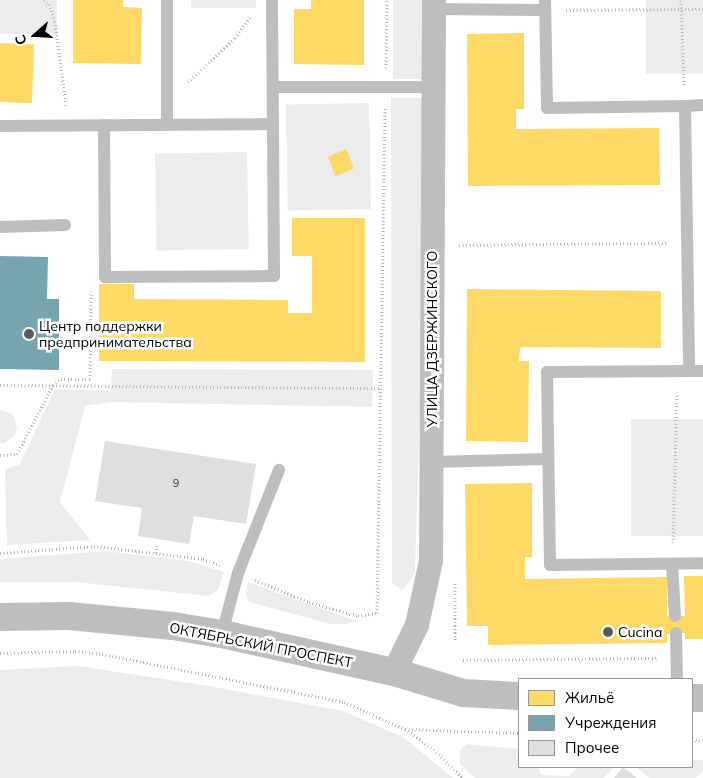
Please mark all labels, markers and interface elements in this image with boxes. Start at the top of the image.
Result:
north arrow [10,10,60,60]
text: С [11,32,31,47]
street label: УЛИЦА ДЗЕРЖИНСКОГО [424,251,440,427]
place label: Центр поддержки предпринимательства [39,318,192,351]
marker: Центр поддержки предпринимательства [23,328,35,340]
house number: 9 [173,476,179,490]
street label: ОКТЯБРЬСКИЙ ПРОСПЕКТ [168,619,354,671]
place label: Cucina [618,624,662,640]
marker: Cucina [602,626,614,638]
legend [518,678,693,768]
text: Жильё [565,688,614,707]
text: Учреждения [565,713,657,732]
text: Прочее [565,738,619,757]

